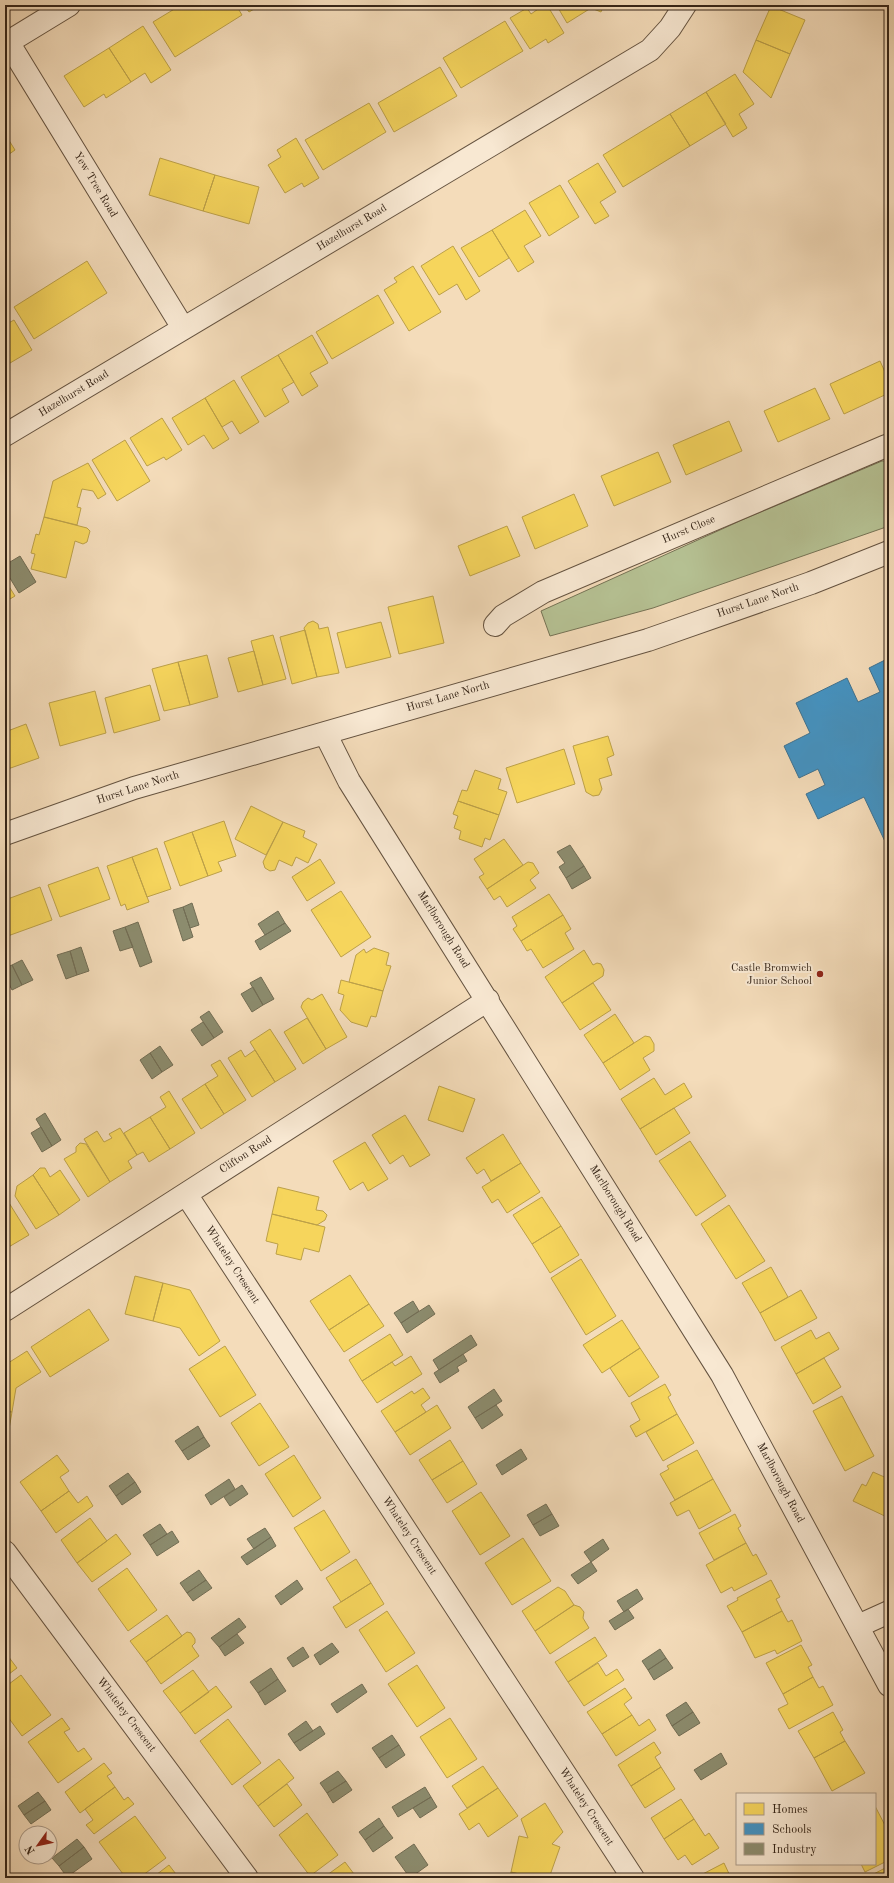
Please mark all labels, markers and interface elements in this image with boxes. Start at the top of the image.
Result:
street label: Yew Tree Road [71,150,119,220]
street label: Hazelhurst Road [315,203,389,253]
street label: Hazelhurst Road [37,369,111,419]
street label: Hurst Close [661,514,717,546]
street label: Hurst Lane North [716,582,800,620]
street label: Hurst Lane North [405,680,491,714]
street label: Hurst Lane North [95,769,181,807]
street label: Marlborough Road [415,890,471,971]
place label: Castle Bromwich Junior School [731,963,812,987]
marker: Castle Bromwich Junior School [815,969,825,979]
street label: Clifton Road [218,1134,274,1176]
street label: Marlborough Road [587,1164,643,1245]
street label: Whateley Crescent [203,1224,261,1306]
street label: Marlborough Road [754,1441,806,1525]
street label: Whateley Crescent [380,1495,438,1577]
street label: Whateley Crescent [94,1676,158,1755]
street label: Whateley Crescent [557,1766,615,1848]
legend [736,1793,876,1865]
text: Homes [772,1804,808,1816]
text: Schools [772,1824,812,1836]
north arrow [18,1825,58,1865]
text: N [24,1843,38,1856]
text: Industry [772,1844,817,1856]

